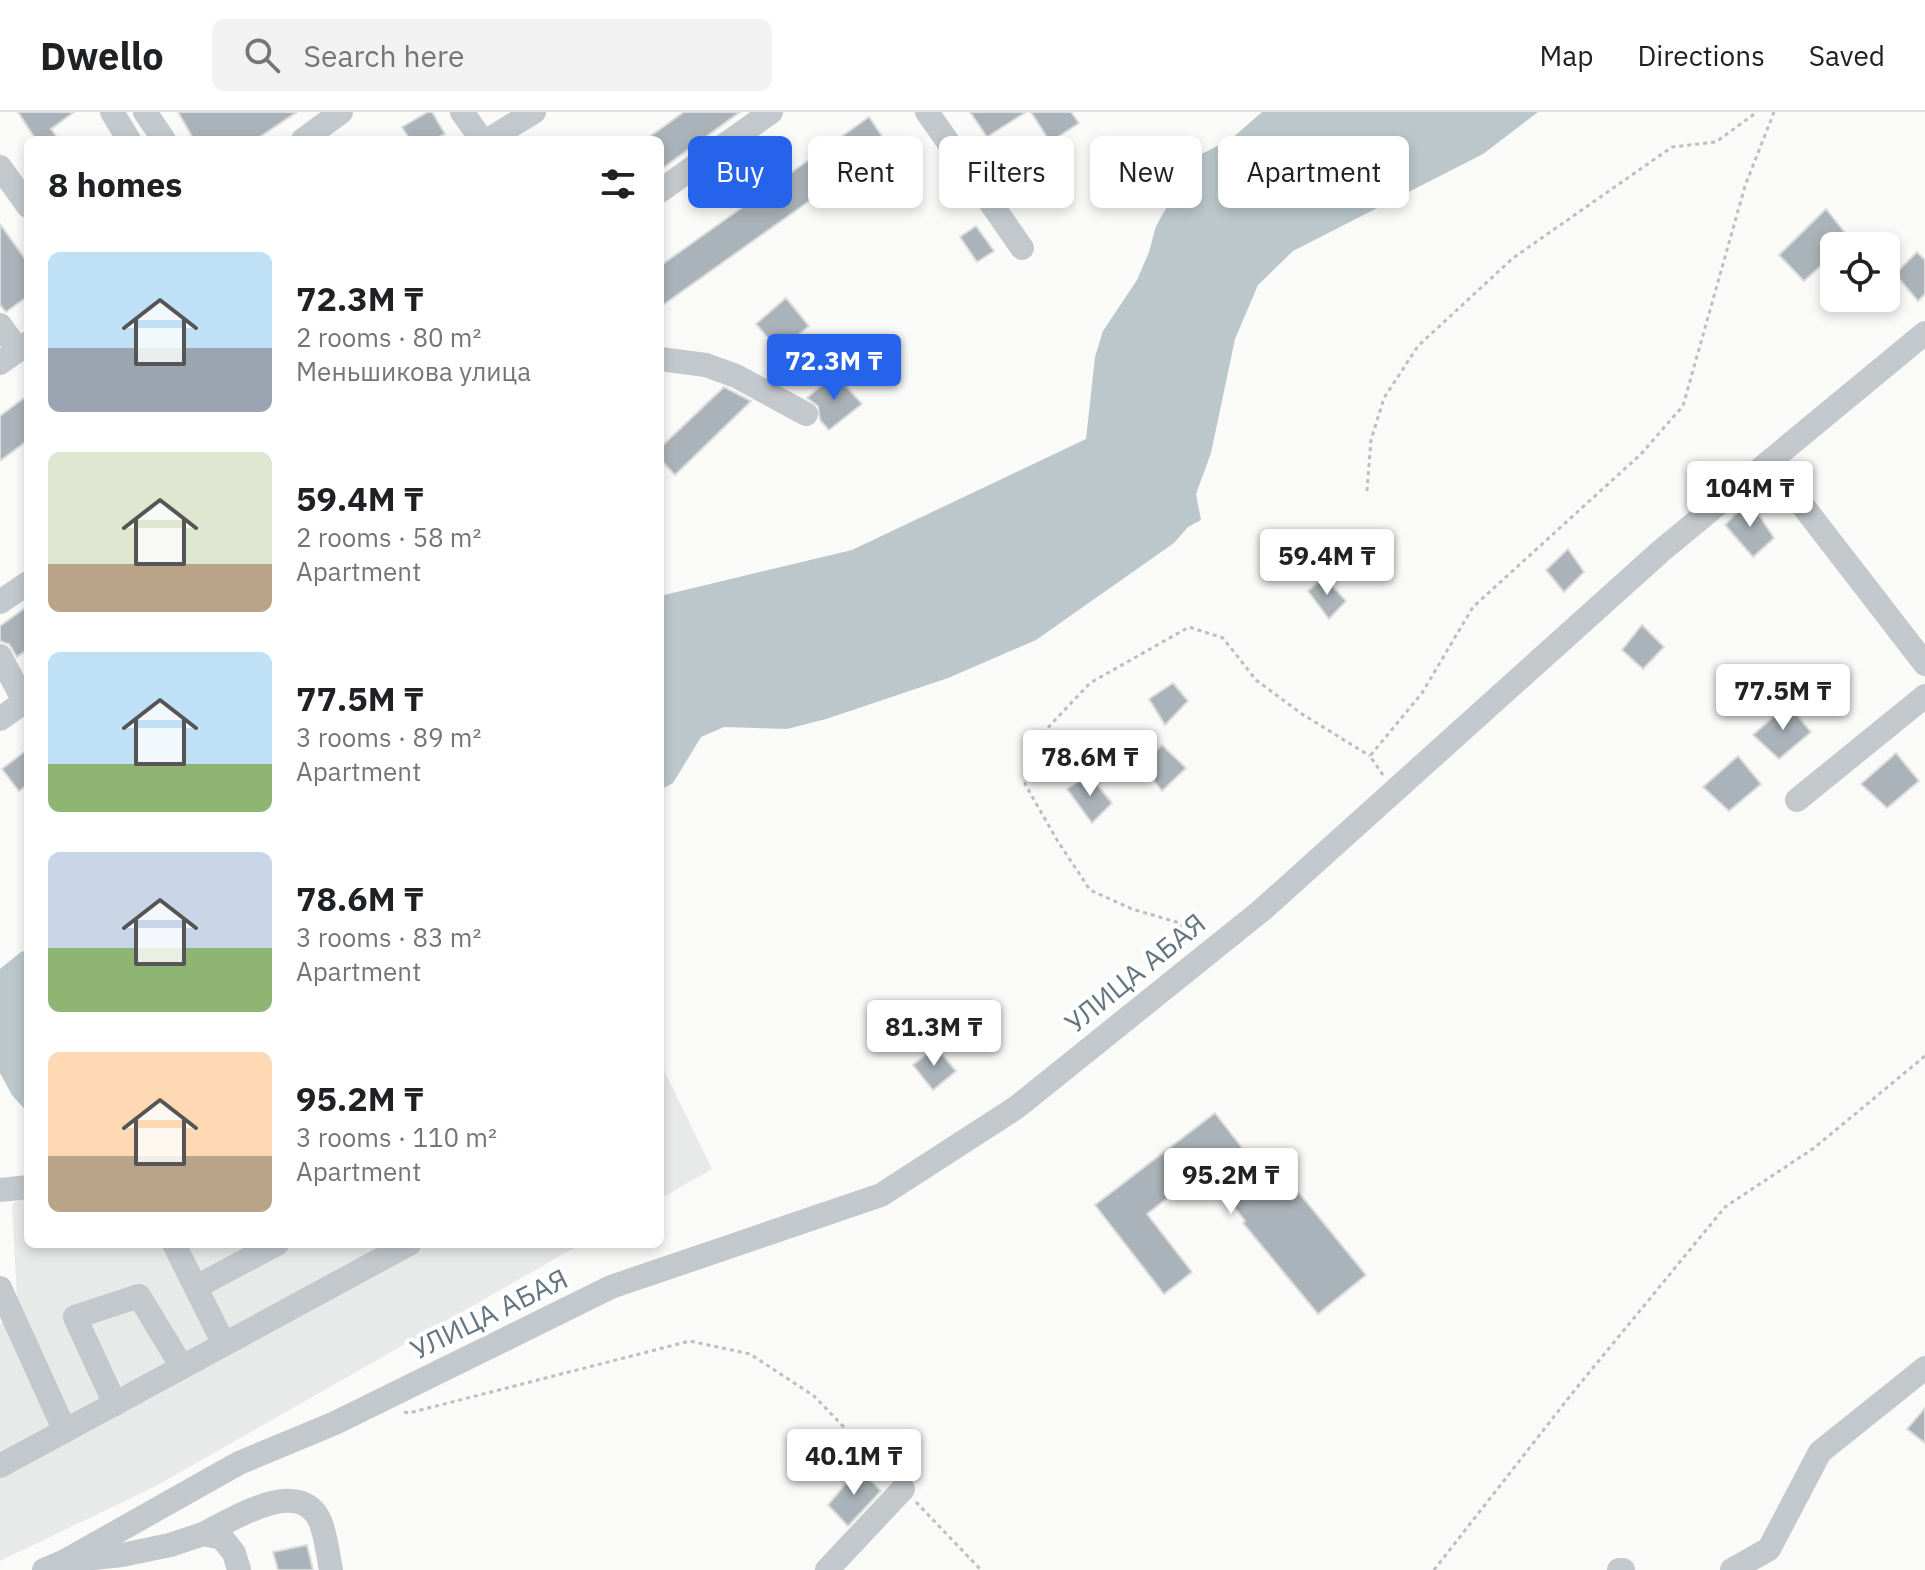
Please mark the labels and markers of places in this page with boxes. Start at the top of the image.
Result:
pin: 72.3M ₸ [760,334,908,402]
pin: 104M ₸ [1685,461,1815,529]
pin: 59.4M ₸ [1253,529,1401,597]
pin: 77.5M ₸ [1709,664,1857,732]
pin: 78.6M ₸ [1016,730,1164,798]
pin: 81.3M ₸ [860,1000,1008,1068]
pin: 95.2M ₸ [1157,1148,1305,1216]
pin: 40.1M ₸ [780,1429,928,1497]

